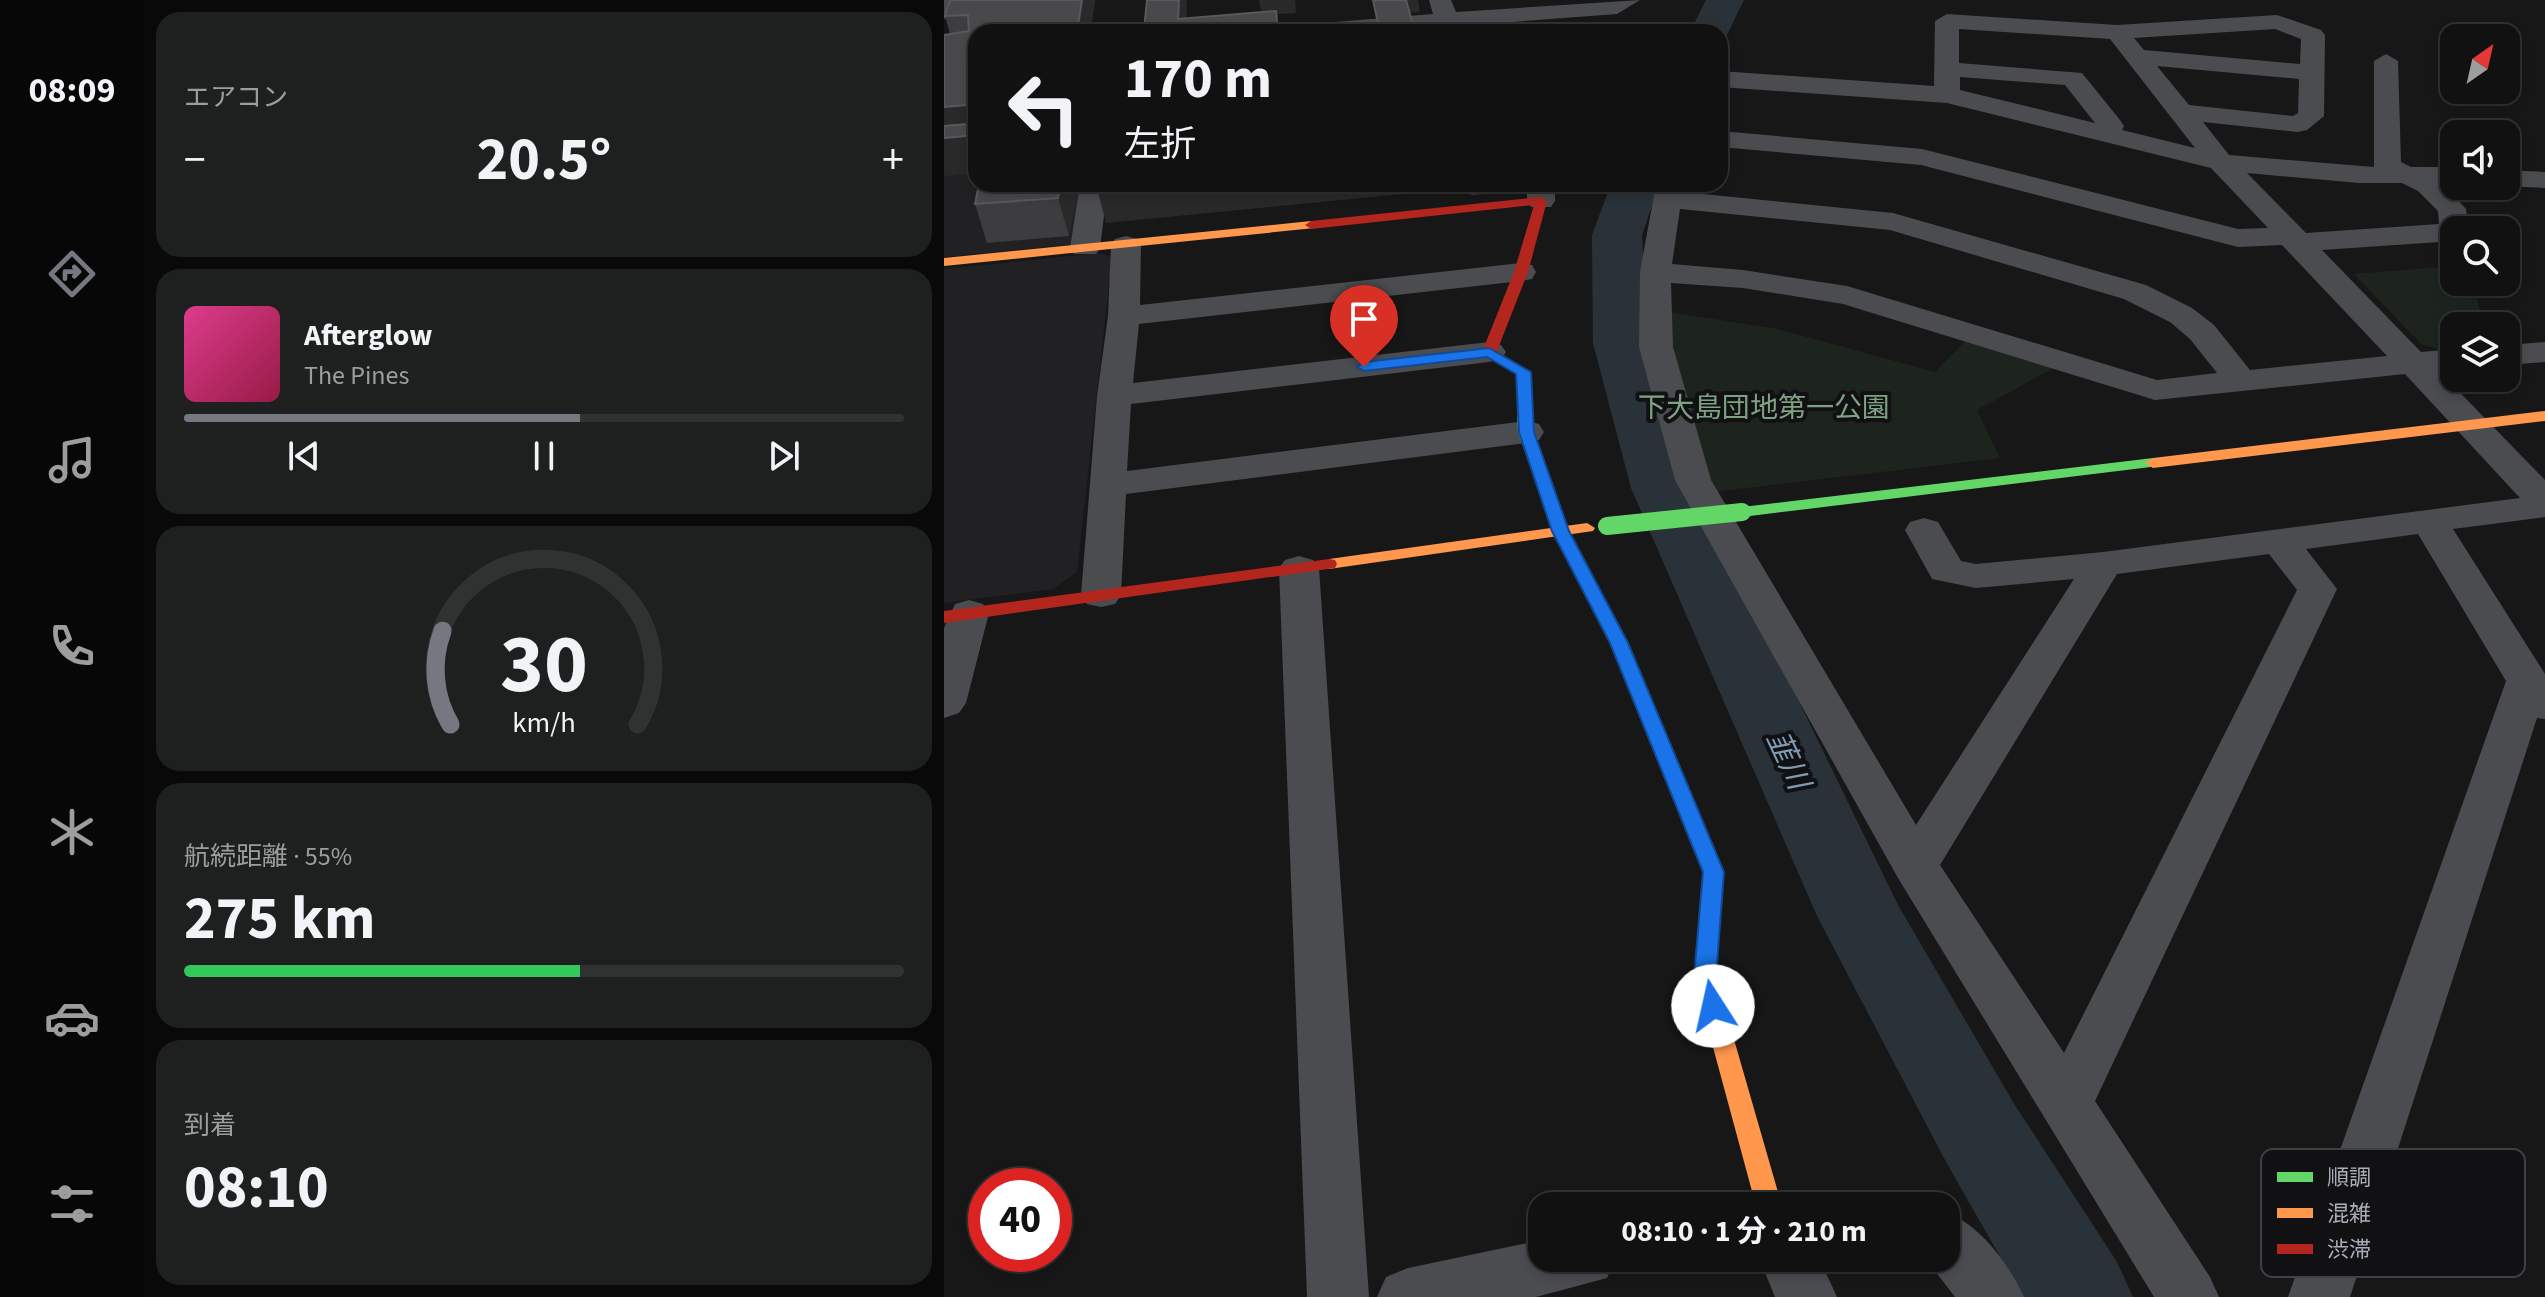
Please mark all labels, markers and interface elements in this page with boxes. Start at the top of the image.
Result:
north arrow [2440,24,2520,104]
map controls [2440,24,2520,392]
text: 170 m [1124,40,1272,119]
icon: left [992,56,1096,160]
text: 08:09 [29,65,115,116]
text: エアコン [184,79,288,116]
text: 20.5° [477,118,611,203]
text: 左折 [1124,119,1196,170]
button: sound [2440,120,2520,200]
text: − [184,129,206,192]
text: + [882,129,904,192]
button: search [2440,216,2520,296]
icon: directions [44,246,100,302]
pin [1330,285,1398,367]
icon: arrive [1342,297,1386,341]
button: layers [2440,312,2520,392]
text: Afterglow [304,314,432,357]
text: The Pines [304,357,409,394]
park label: 下大島団地第一公園 [1638,388,1890,428]
icon: music [44,432,100,488]
icon: previous [282,434,326,478]
icon: pause [522,434,566,478]
icon: next [762,434,806,478]
text: 30 [500,605,588,723]
icon: phone [44,618,100,674]
text: km/h [512,703,576,743]
water label: 韮川 [1755,724,1821,799]
icon: climate [44,804,100,860]
text: 航続距離 · 55% [184,838,352,875]
text: 275 km [184,877,375,962]
position arrow [1671,964,1755,1048]
icon: car [44,990,100,1046]
text: 到着 [184,1107,236,1144]
text: 08:10 [184,1146,329,1231]
legend [2261,1149,2525,1277]
text: 順調 [2327,1162,2371,1194]
speed limit sign: 40 [968,1168,1072,1272]
icon: filters [44,1176,100,1232]
text: 混雑 [2327,1198,2371,1230]
text: 08:10 · 1 分 · 210 m [1621,1210,1867,1253]
text: 渋滞 [2327,1234,2371,1266]

